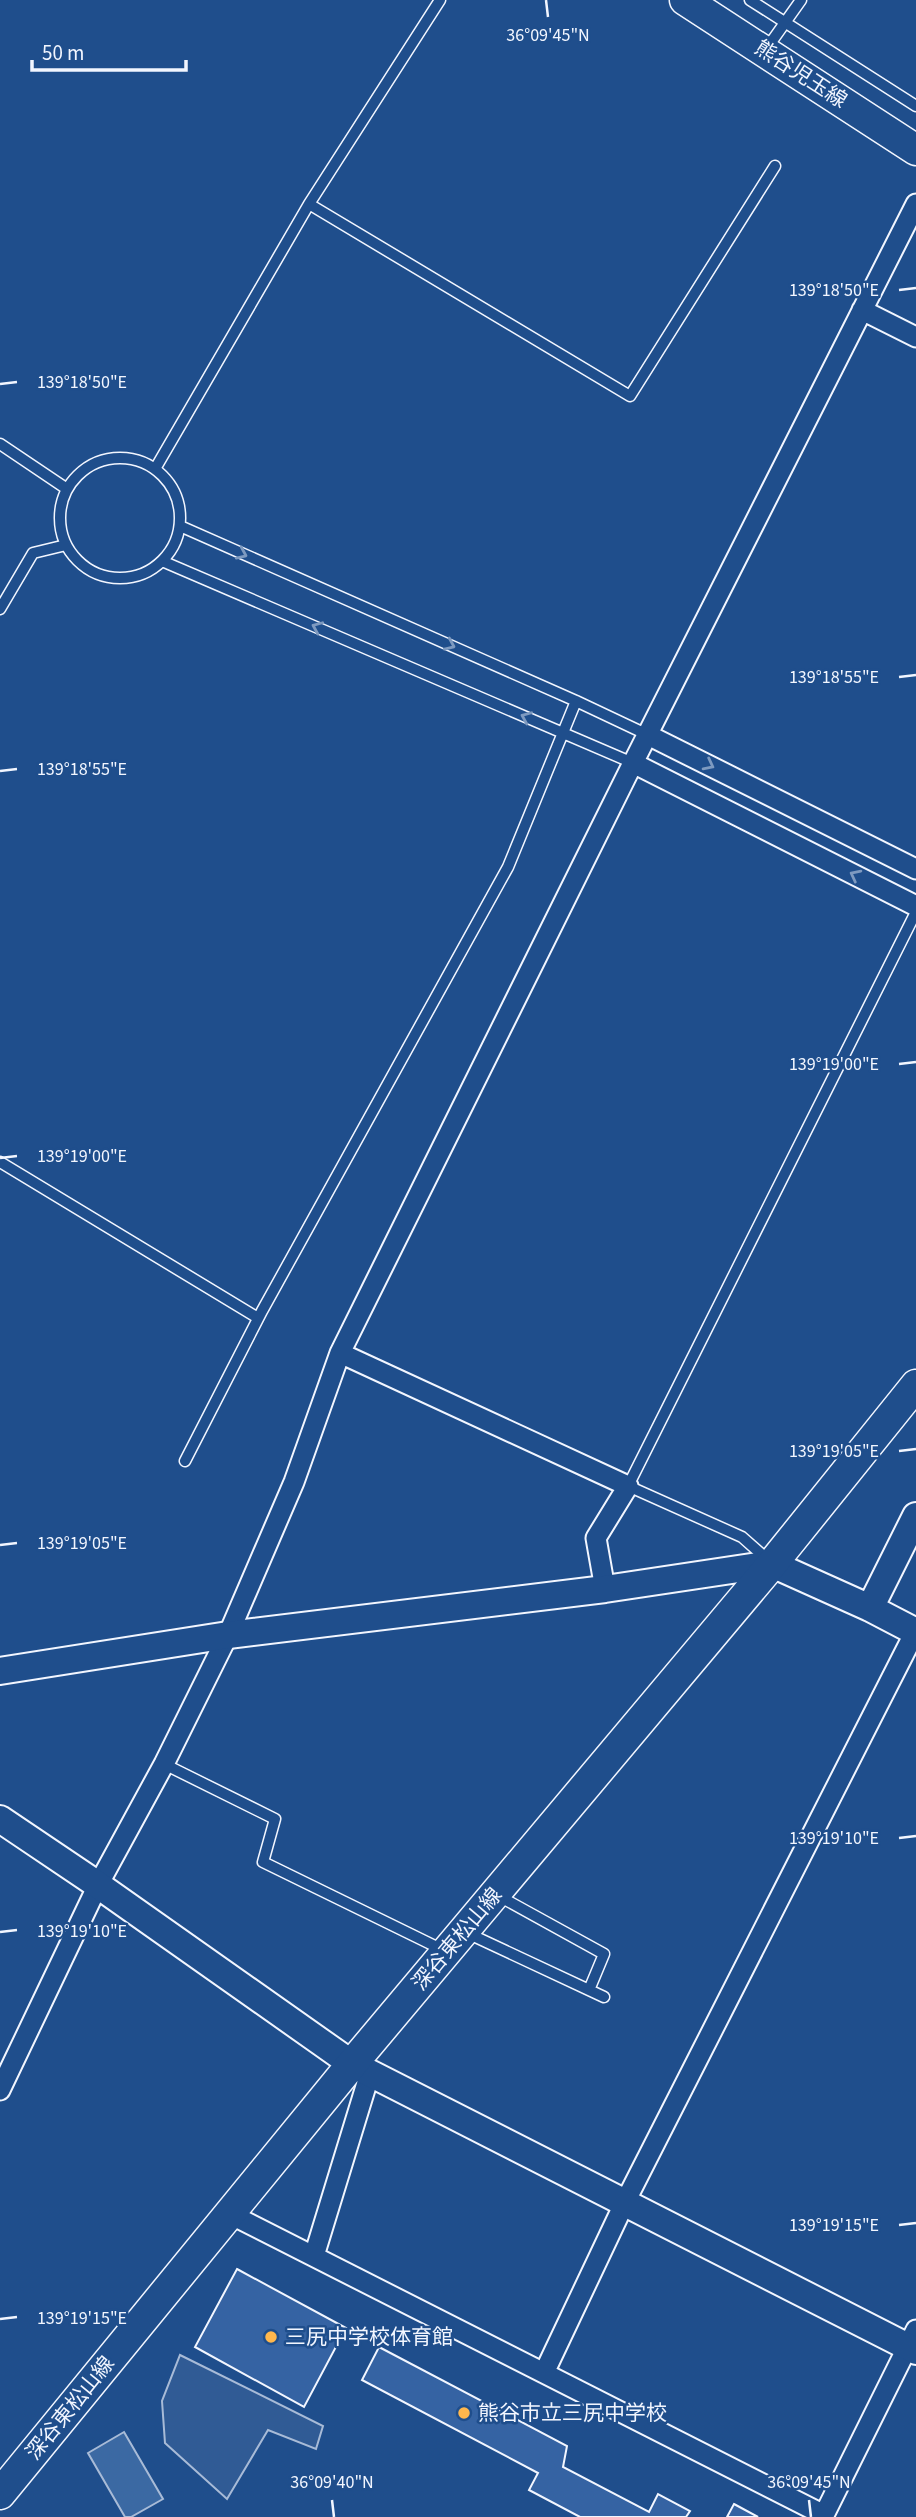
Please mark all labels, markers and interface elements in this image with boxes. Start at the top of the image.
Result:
text: 36°09'45"N [506,23,590,48]
scale bar [32,28,186,72]
street label: 熊谷児玉線 [749,33,853,115]
text: 50 m [42,38,84,68]
text: 139°18'50"E [789,278,879,303]
text: 139°18'50"E [37,370,127,395]
one-way arrow [235,546,247,560]
one-way arrow [311,621,324,635]
one-way arrow [444,637,456,651]
text: 139°18'55"E [789,665,879,690]
one-way arrow [521,711,533,725]
text: 139°18'55"E [37,757,127,782]
one-way arrow [702,757,714,771]
one-way arrow [850,870,862,884]
text: 139°19'00"E [789,1052,879,1077]
text: 139°19'00"E [37,1144,127,1169]
text: 139°19'05"E [789,1439,879,1464]
text: 139°19'05"E [37,1531,127,1556]
text: 139°19'10"E [789,1826,879,1851]
street label: 深谷東松山線 [405,1881,509,1997]
text: 139°19'10"E [37,1919,127,1944]
text: 139°19'15"E [789,2213,879,2238]
text: 139°19'15"E [37,2306,127,2331]
place label: 三尻中学校体育館 [285,2322,453,2352]
marker: 三尻中学校体育館 [263,2329,279,2345]
street label: 深谷東松山線 [19,2350,121,2466]
place label: 熊谷市立三尻中学校 [478,2398,667,2428]
marker: 熊谷市立三尻中学校 [456,2405,472,2421]
text: 36°09'40"N [290,2470,374,2495]
text: 36°09'45"N [767,2470,851,2495]

